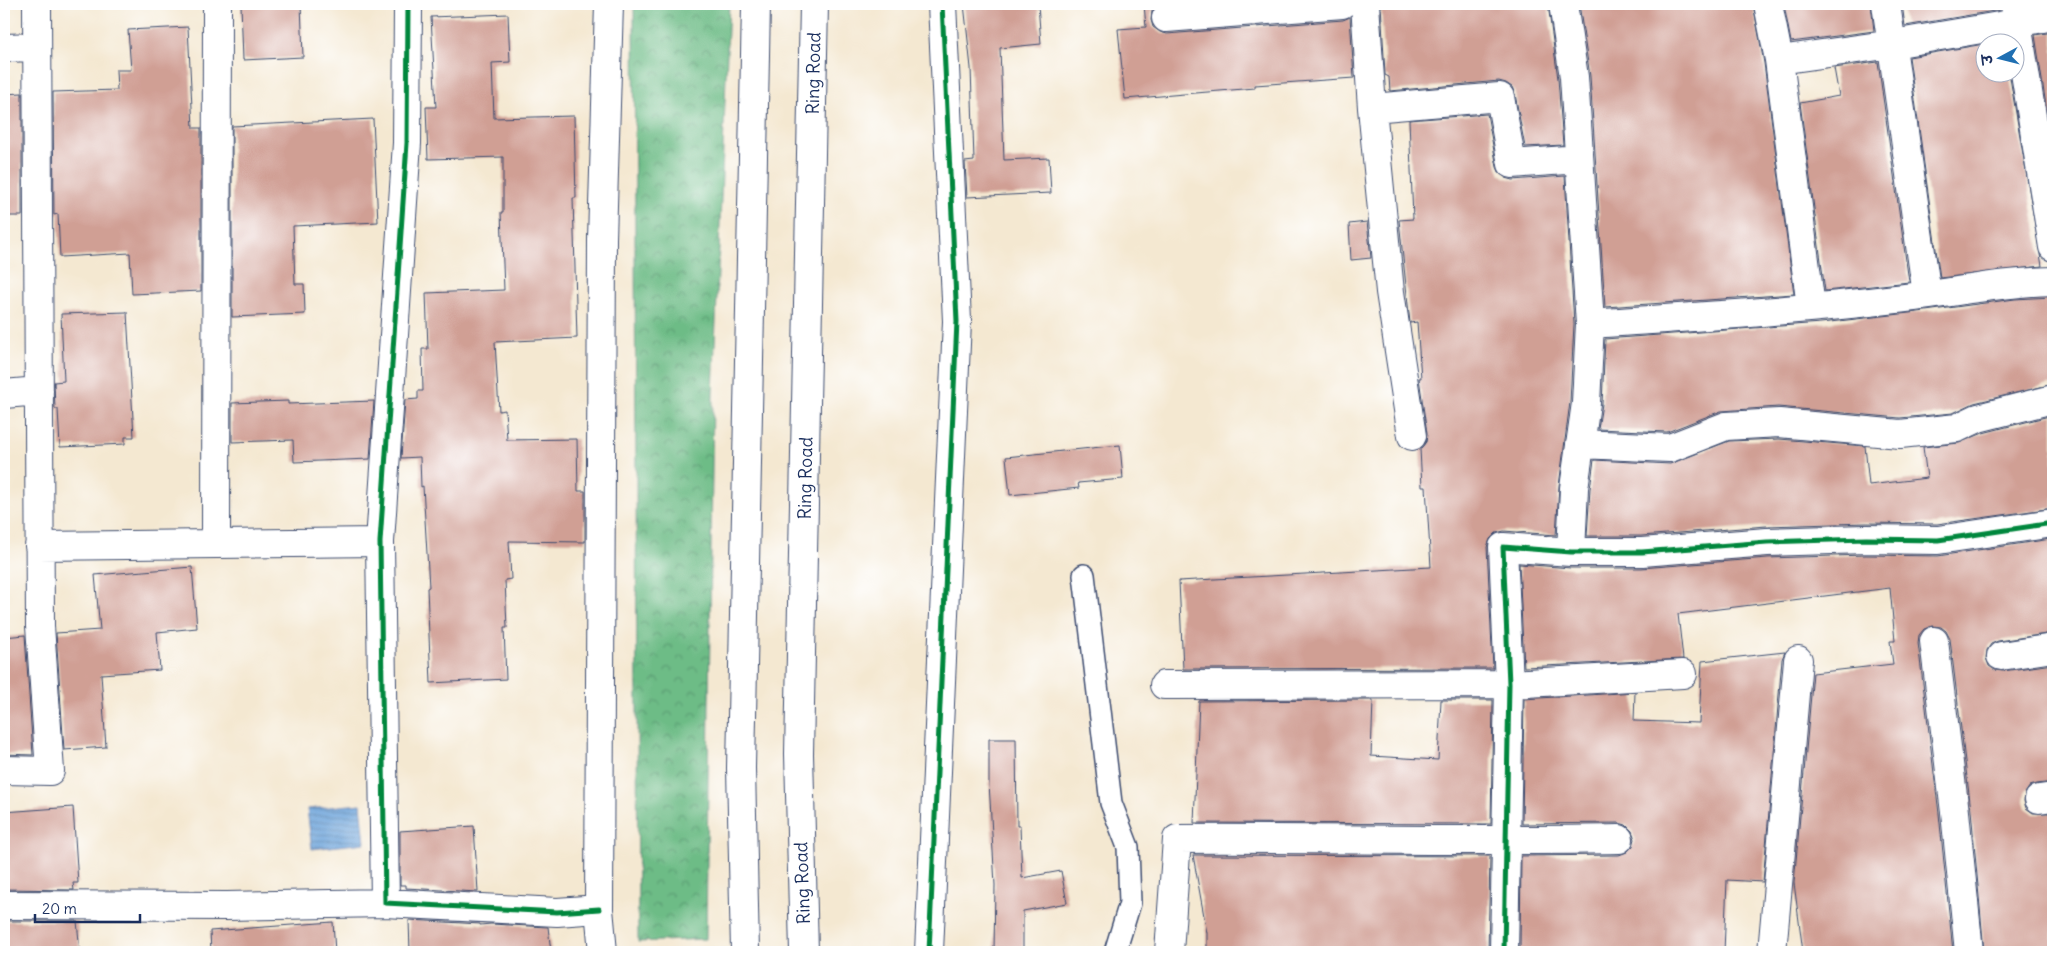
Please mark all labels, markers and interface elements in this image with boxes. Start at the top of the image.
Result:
street label: Ring Road [800,31,825,115]
north arrow [1974,32,2024,82]
text: उ [1977,52,1997,67]
street label: Ring Road [792,436,817,520]
street label: Ring Road [789,841,815,925]
scale bar [35,891,140,923]
text: 20 m [42,899,77,918]

